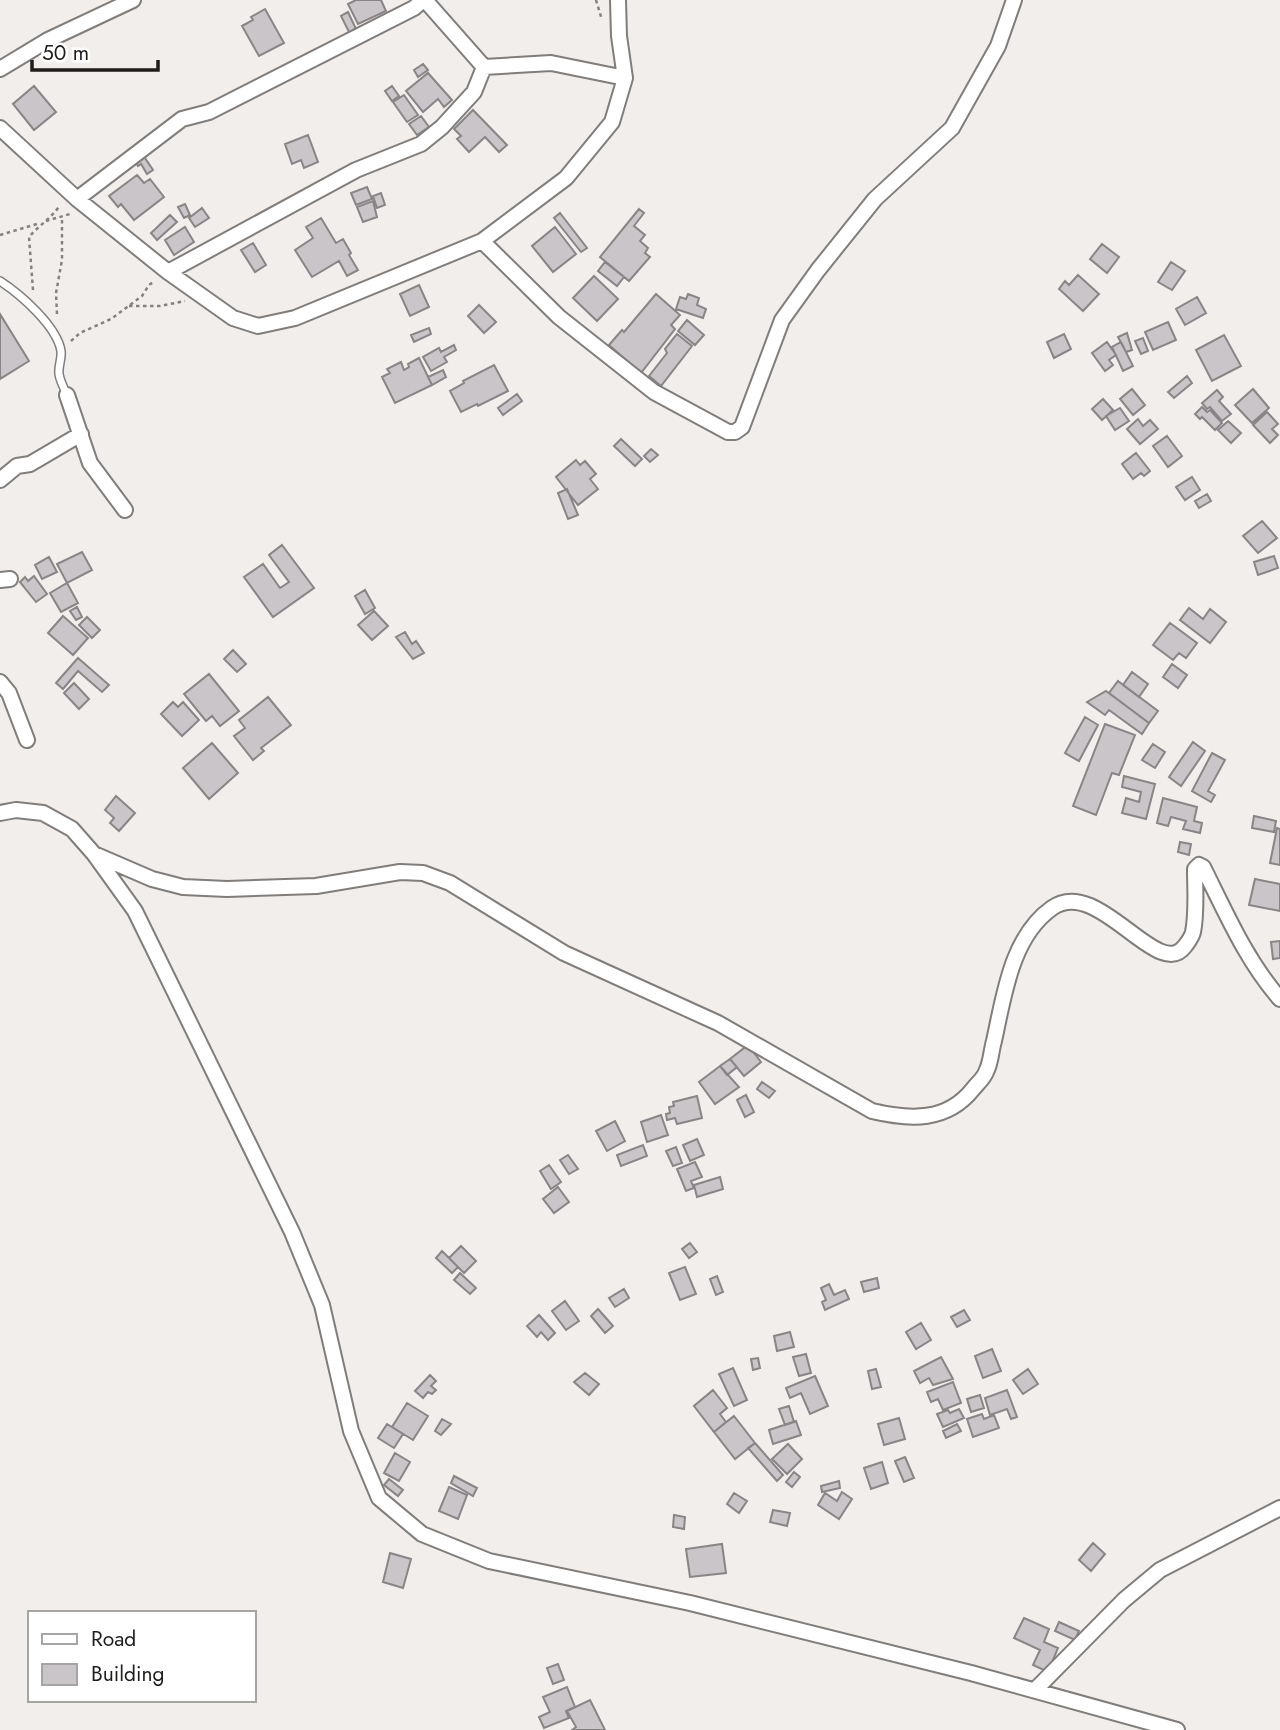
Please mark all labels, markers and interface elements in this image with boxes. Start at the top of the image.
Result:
scale bar [32,28,158,72]
text: 50 m [42,38,89,68]
legend [28,1611,256,1702]
text: Road [91,1624,136,1654]
text: Building [91,1659,164,1689]

